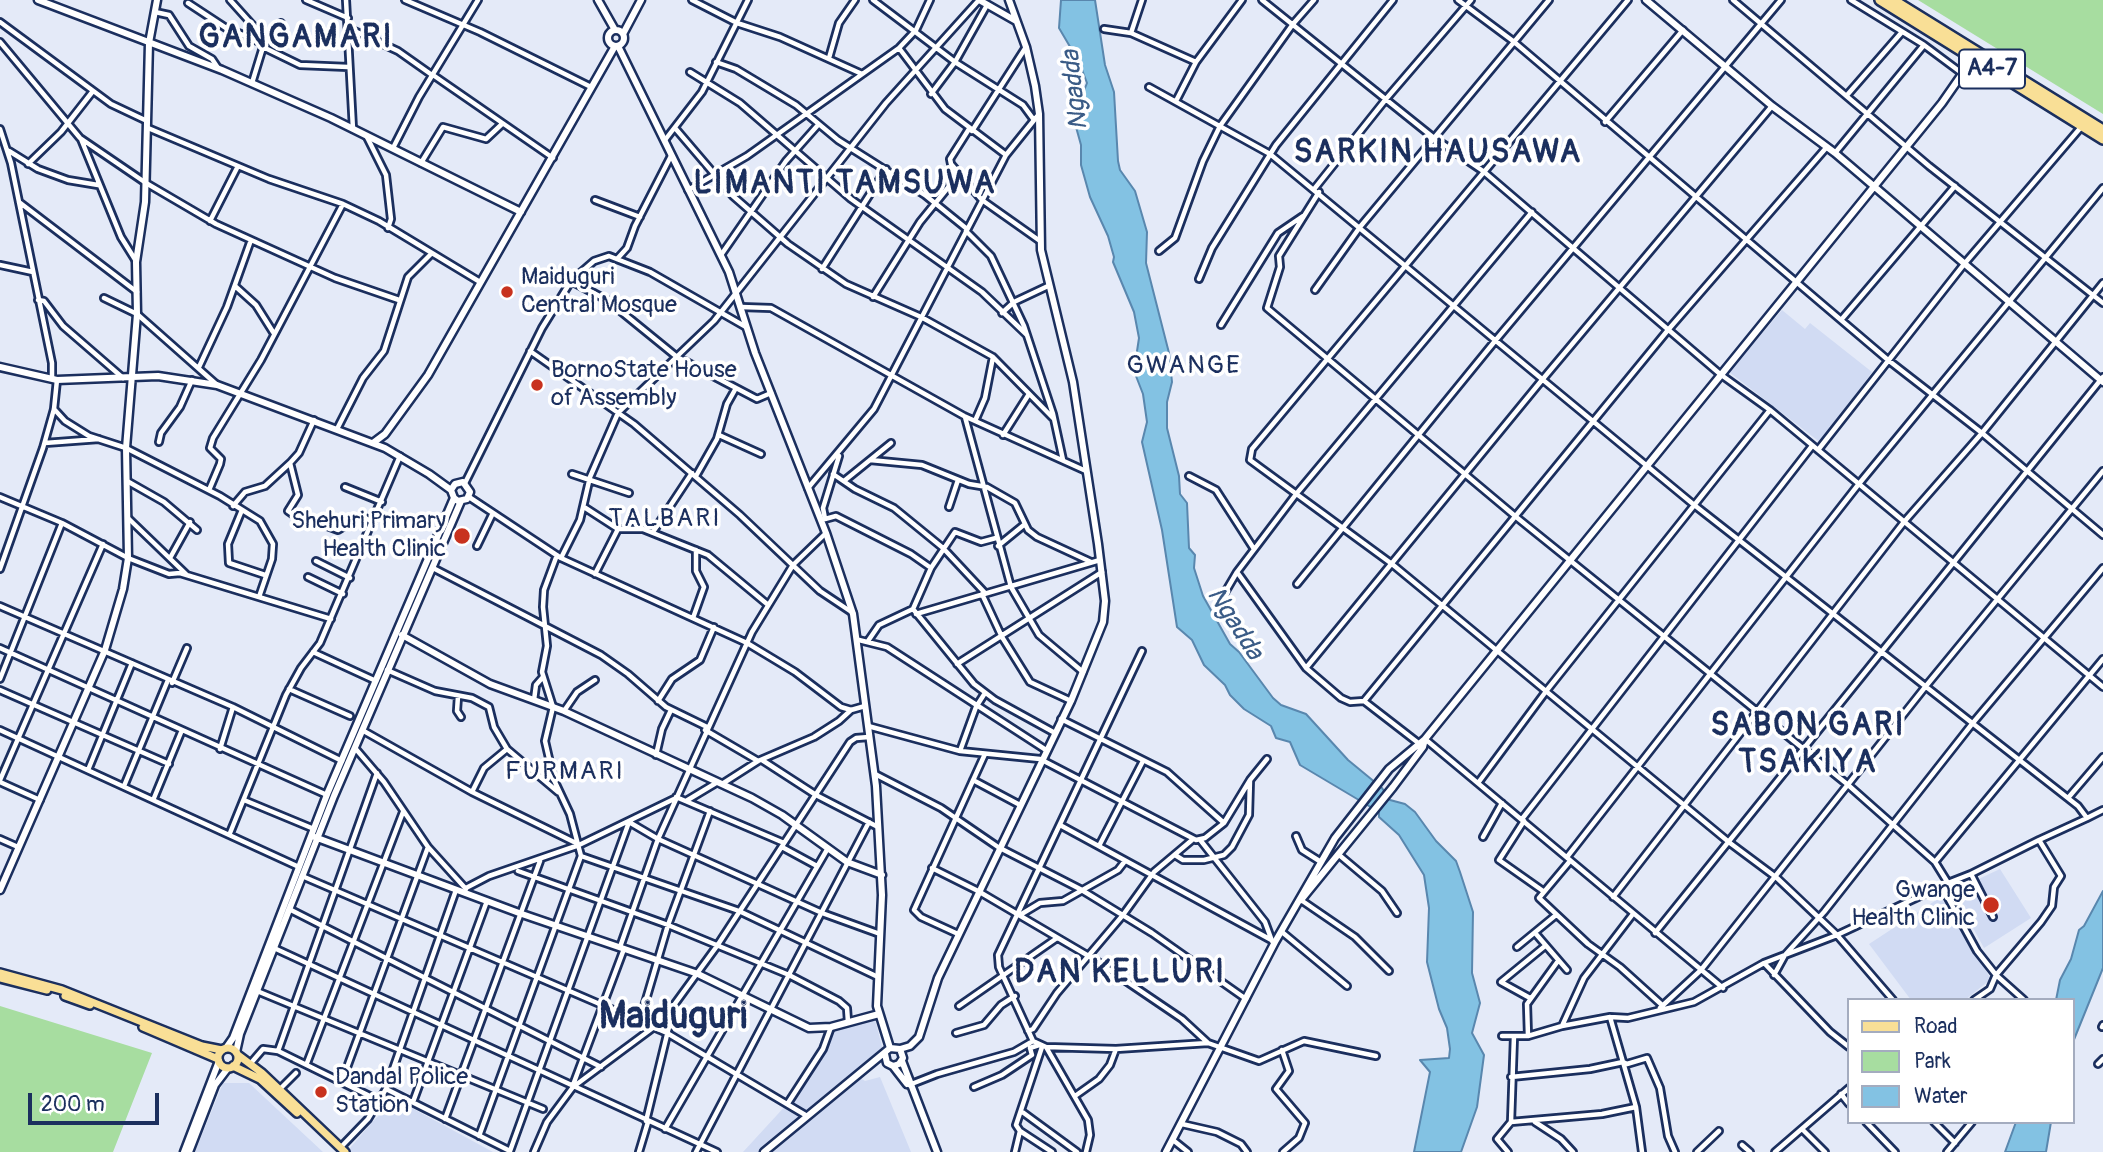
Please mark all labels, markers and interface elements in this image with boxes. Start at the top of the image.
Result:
district label: GANGAMARI [200,20,392,58]
water label: Ngadda [1056,48,1096,132]
road number: A4-7 [1959,50,2025,88]
district label: SARKIN HAUSAWA [1295,135,1581,173]
district label: LIMANTI TAMSUWA [695,166,995,204]
place label: Maiduguri Central Mosque [521,264,677,320]
marker: Maiduguri Central Mosque [499,284,515,300]
district label: GWANGE [1127,350,1241,382]
place label: BornoState House of Assembly [551,357,737,413]
marker: BornoState House of Assembly [529,377,545,393]
district label: TALBARI [609,503,721,535]
place label: Shehuri Primary Health Clinic [291,508,446,564]
marker: Shehuri Primary Health Clinic [452,526,472,546]
water label: Ngadda [1199,582,1269,666]
district label: SABON GARI TSAKIYA [1712,708,1904,783]
district label: FURMARI [506,756,624,788]
place label: Gwange Health Clinic [1851,877,1975,933]
marker: Gwange Health Clinic [1981,895,2001,915]
district label: DAN KELLURI [1015,955,1225,993]
district label: Maiduguri [599,995,747,1041]
legend [1848,998,2075,1124]
text: Road [1914,1013,1958,1040]
text: Park [1914,1048,1951,1075]
place label: Dandal Police Station [335,1064,468,1120]
scale bar [32,1078,163,1122]
text: Water [1914,1083,1967,1110]
marker: Dandal Police Station [313,1084,329,1100]
text: 200 m [41,1091,105,1118]

